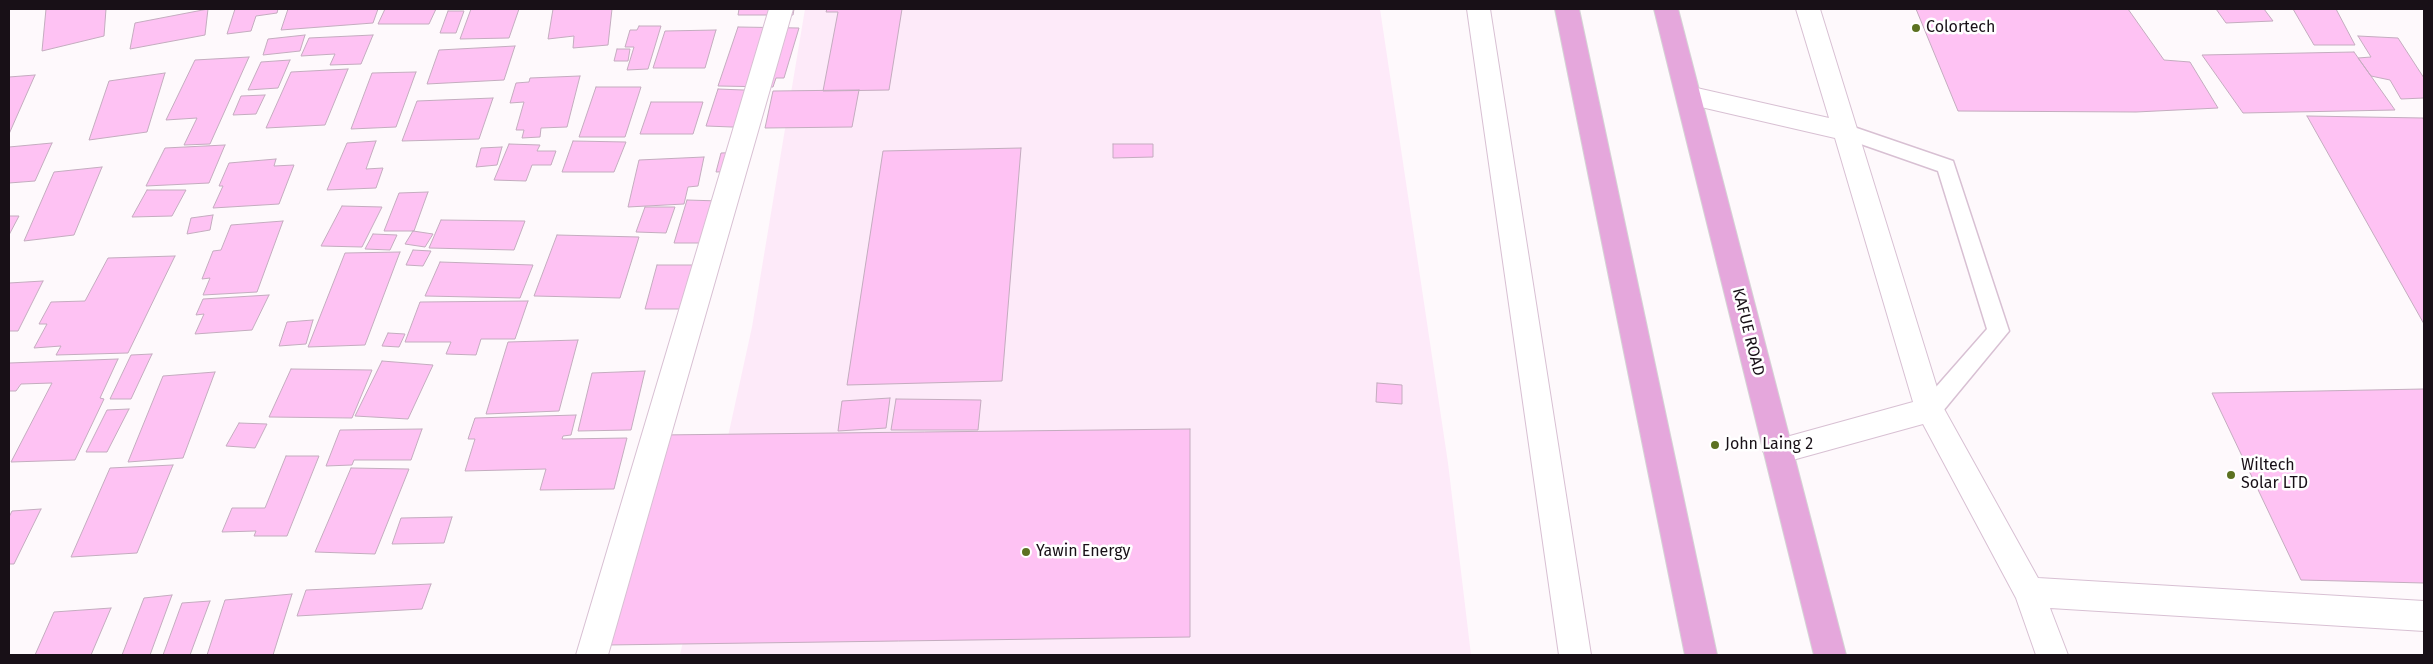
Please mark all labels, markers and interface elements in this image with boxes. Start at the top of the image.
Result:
place label: Colortech [1926,18,1995,38]
marker: Colortech [1910,22,1922,34]
street label: KAFUE ROAD [1728,286,1768,378]
place label: John Laing 2 [1725,435,1813,455]
marker: John Laing 2 [1709,439,1721,451]
place label: Wiltech Solar LTD [2241,456,2308,494]
marker: Wiltech Solar LTD [2225,469,2237,481]
place label: Yawin Energy [1036,542,1130,562]
marker: Yawin Energy [1020,546,1032,558]

